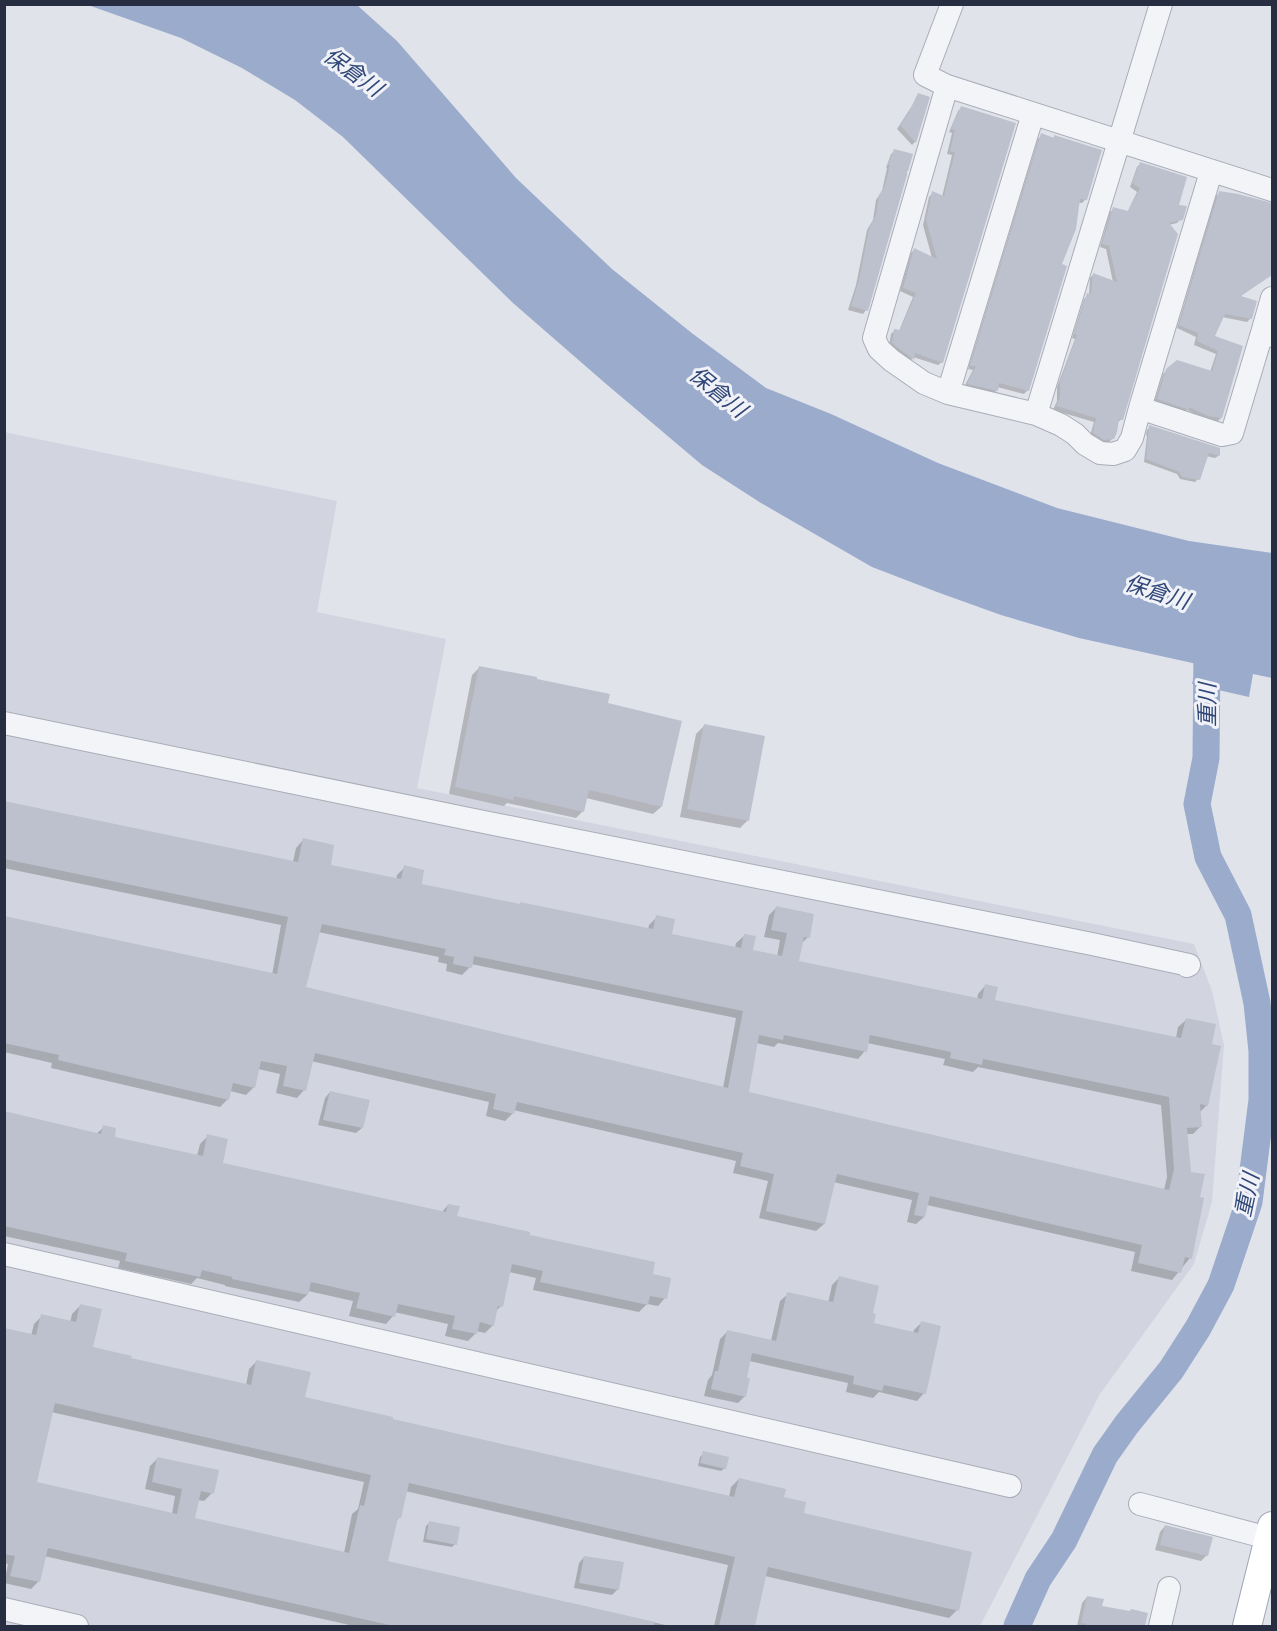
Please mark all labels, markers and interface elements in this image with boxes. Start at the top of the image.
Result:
water label: 保倉川 [319,42,389,103]
water label: 保倉川 [684,362,753,424]
water label: 保倉川 [1122,570,1194,615]
water label: 重川 [1195,681,1220,727]
water label: 重川 [1230,1169,1264,1219]

